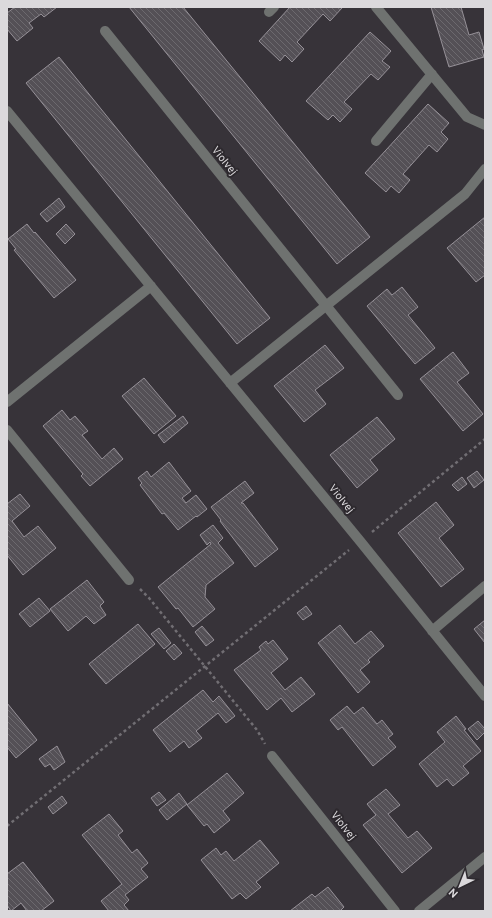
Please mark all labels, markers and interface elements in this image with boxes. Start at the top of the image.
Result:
street label: Violvej [208,144,240,178]
street label: Violvej [325,482,357,516]
street label: Violvej [327,809,359,843]
north arrow [440,866,480,906]
text: N [446,885,462,900]

